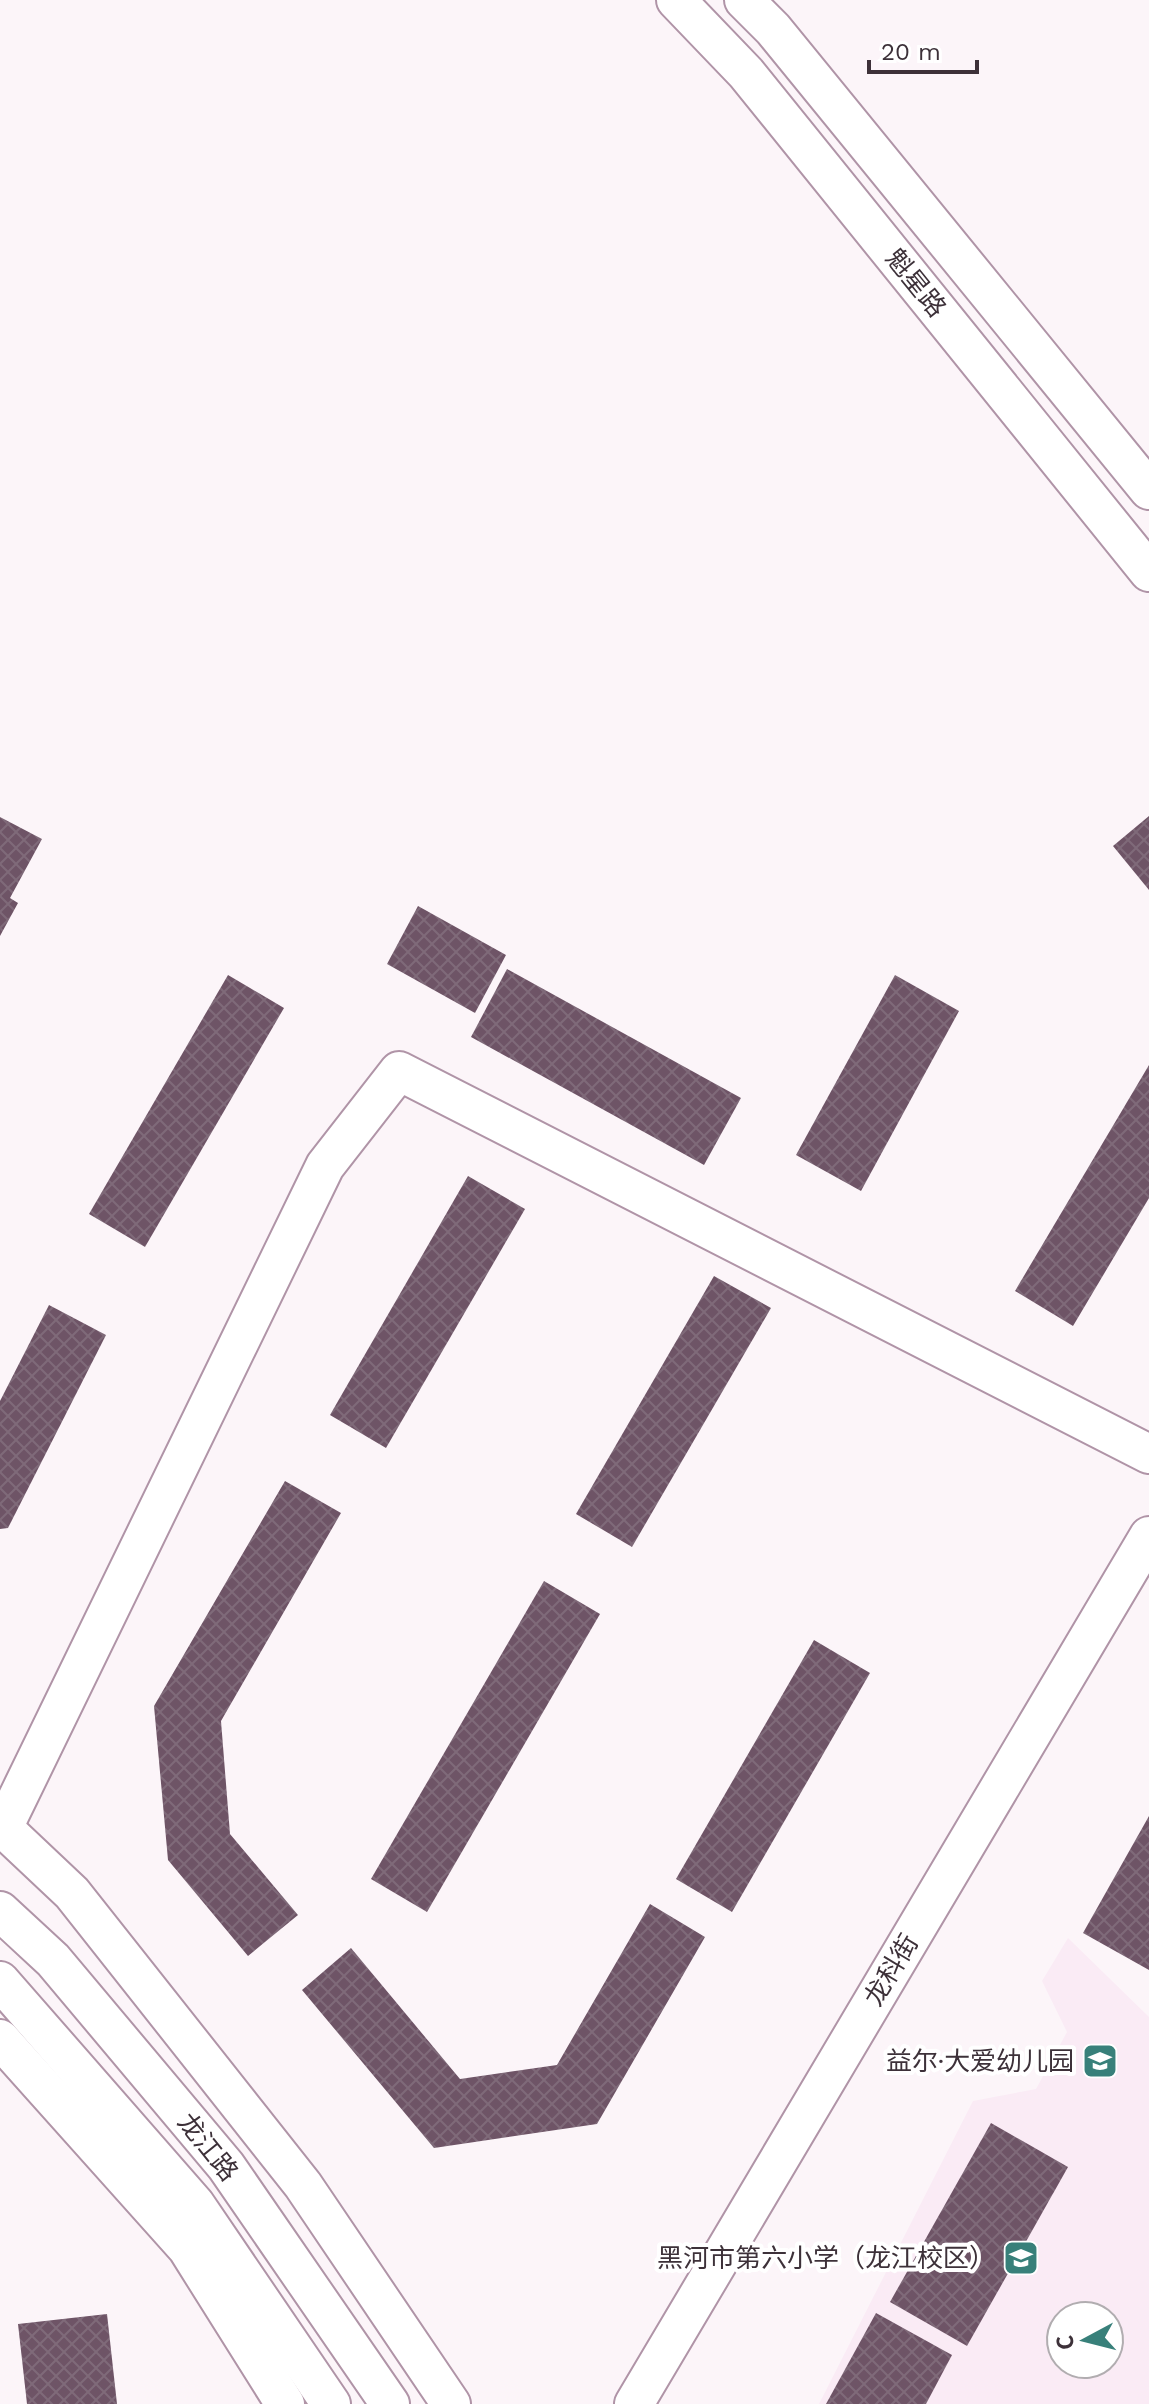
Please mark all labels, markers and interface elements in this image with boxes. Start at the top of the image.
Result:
scale bar [869,24,977,74]
text: 20 m [881,38,941,66]
street label: 魁星路 [880,243,952,323]
street label: 龙科街 [858,1929,924,2011]
school or university icon: 益尔·大爱幼儿园 [1081,2042,1119,2080]
place label: 益尔·大爱幼儿园 [886,2046,1074,2076]
street label: 龙江路 [172,2107,244,2187]
school or university icon: 黑河市第六小学（龙江校区） [1002,2239,1040,2277]
place label: 黑河市第六小学（龙江校区） [657,2243,995,2273]
north arrow [1045,2300,1125,2380]
text: С [1052,2334,1079,2351]

